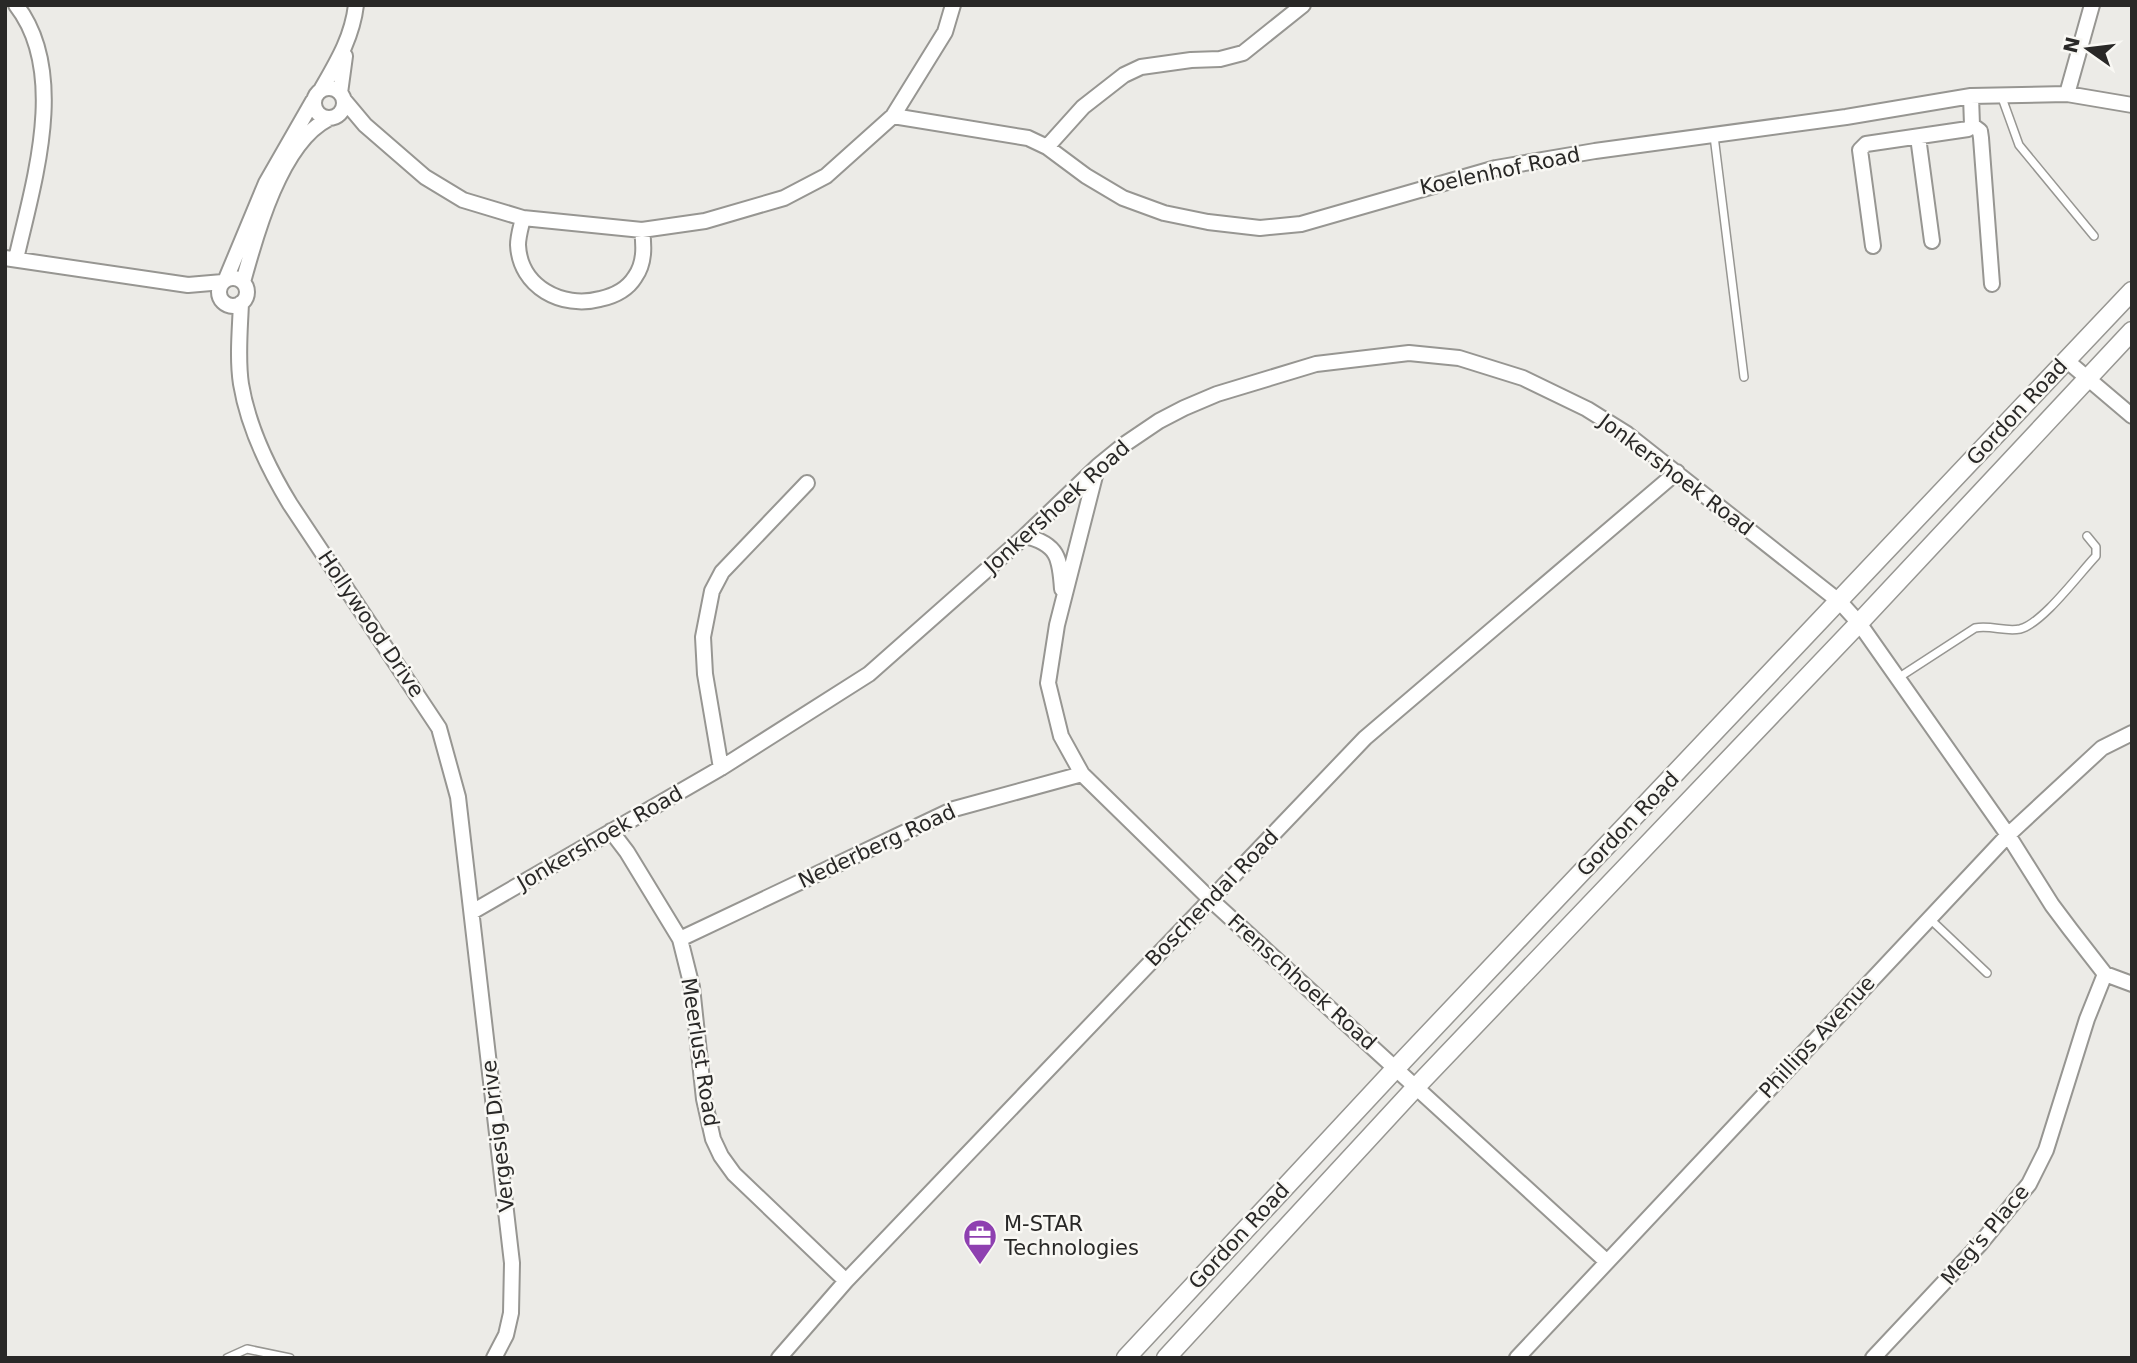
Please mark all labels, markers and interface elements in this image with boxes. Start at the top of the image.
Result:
north arrow [2053,14,2123,84]
text: N [2059,35,2084,55]
street label: Koelenhof Road [1418,142,1582,200]
street label: Gordon Road [1962,354,2072,470]
street label: Jonkershoek Road [1593,408,1758,541]
street label: Jonkershoek Road [978,436,1134,580]
street label: Hollywood Drive [313,546,429,702]
street label: Gordon Road [1572,767,1684,881]
street label: Jonkershoek Road [511,781,687,896]
street label: Nederberg Road [795,799,959,893]
street label: Boschendal Road [1141,825,1283,971]
street label: Frenschhoek Road [1223,909,1381,1055]
street label: Phillips Avenue [1754,971,1880,1103]
street label: Meerlust Road [676,976,724,1128]
street label: Vergesig Drive [477,1059,519,1213]
street label: Gordon Road [1184,1178,1294,1294]
street label: Meg's Place [1936,1180,2034,1290]
place label: M-STAR Technologies [1003,1212,1139,1260]
office icon: M-STAR Technologies [961,1217,999,1266]

